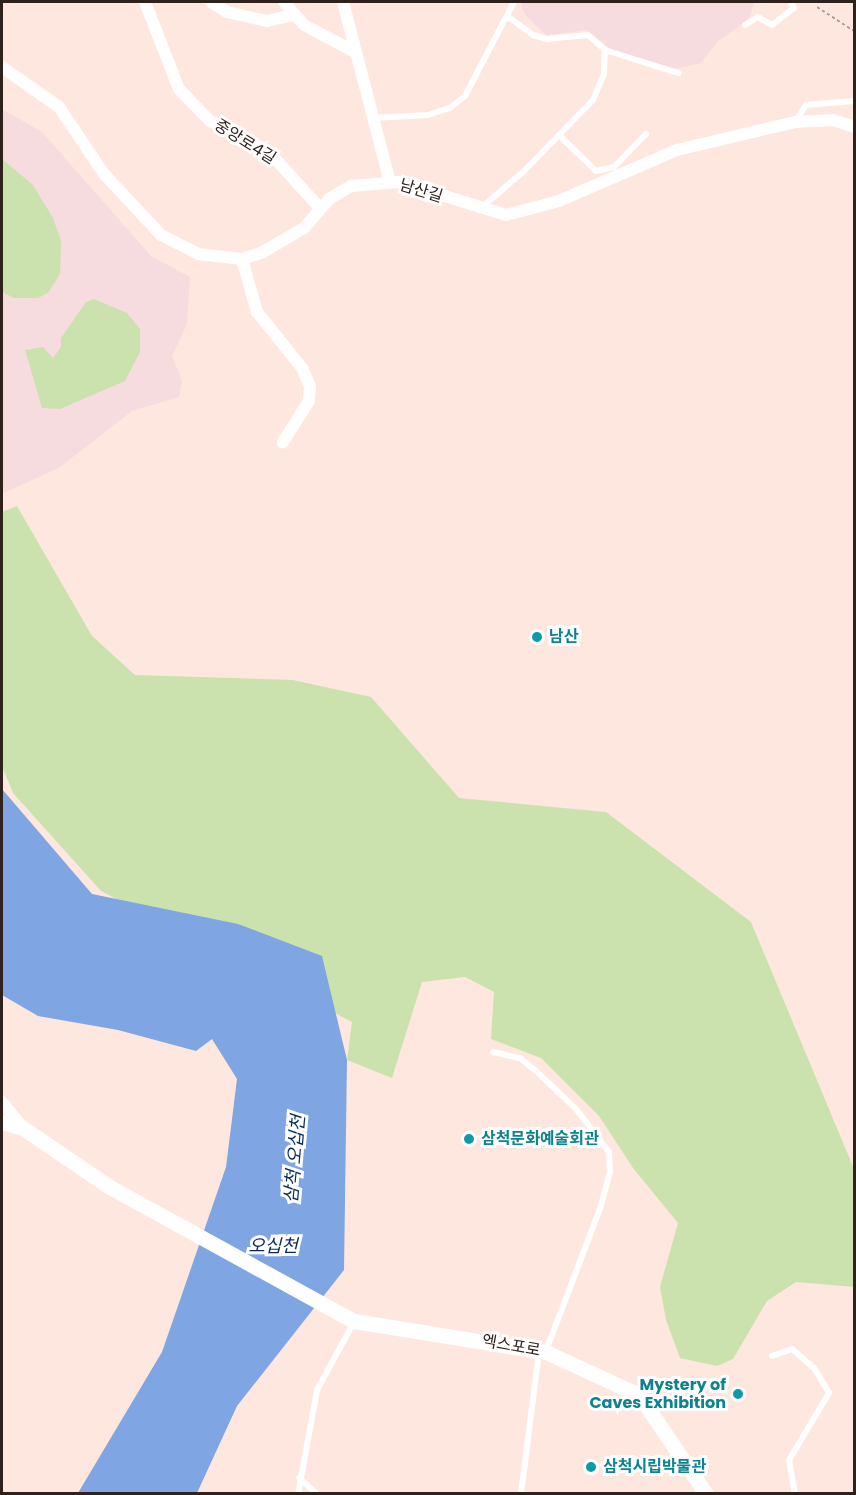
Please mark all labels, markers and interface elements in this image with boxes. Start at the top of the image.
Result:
street label: 중앙로4길 [211,116,279,168]
street label: 남산길 [397,175,445,207]
place label: 남산 [549,627,578,647]
marker: 남산 [530,630,544,644]
water label: 삼척 오십천 [280,1114,310,1204]
place label: 삼척문화예술회관 [481,1129,599,1149]
marker: 삼척문화예술회관 [462,1132,476,1146]
water label: 오십천 [248,1235,298,1257]
street label: 엑스포로 [480,1331,542,1361]
place label: Mystery of Caves Exhibition [589,1375,726,1413]
marker: Mystery of Caves Exhibition [731,1387,745,1401]
place label: 삼척시립박물관 [603,1457,706,1477]
marker: 삼척시립박물관 [584,1460,598,1474]

